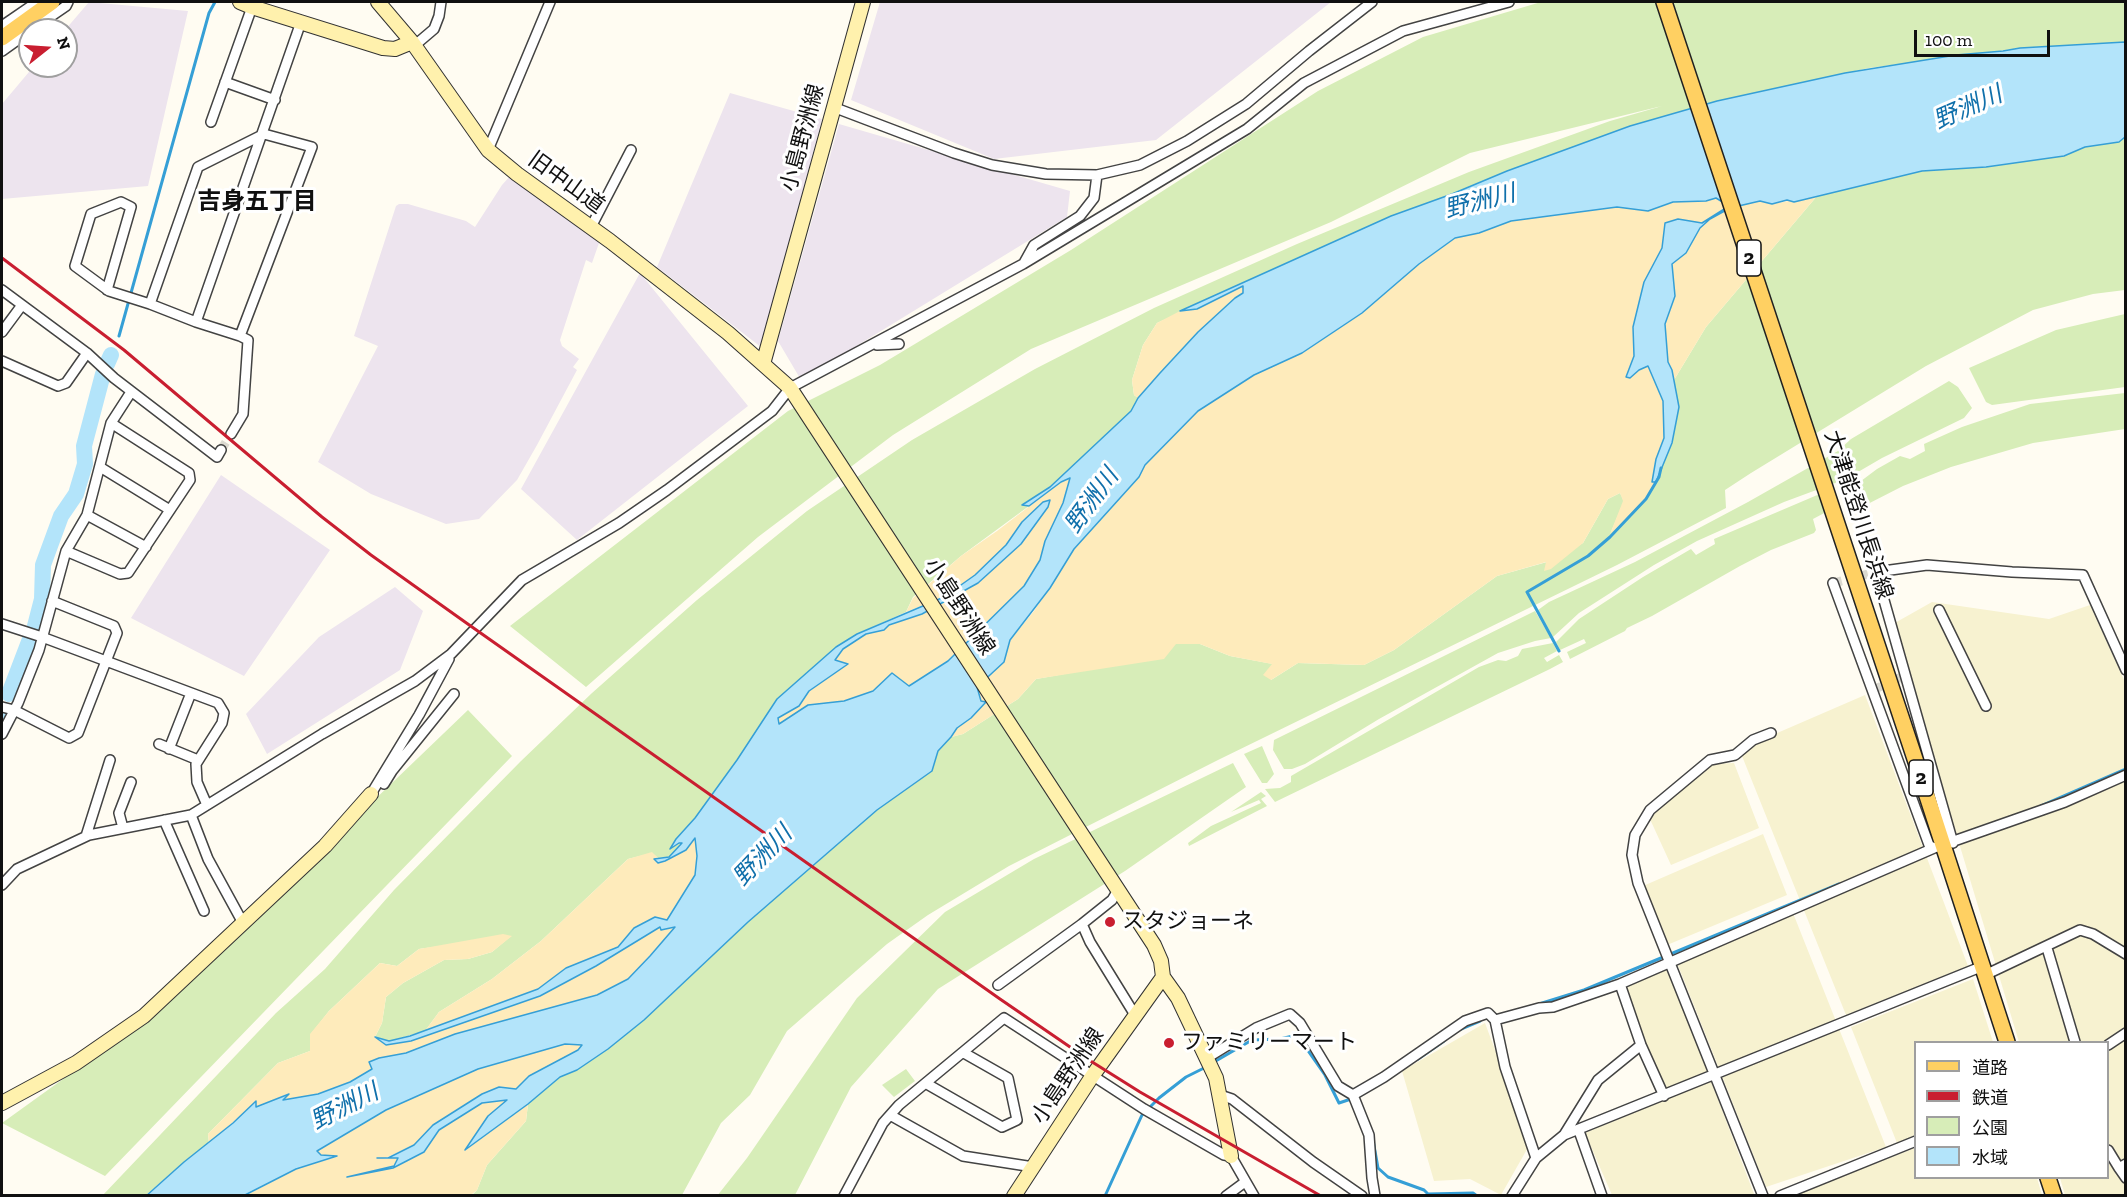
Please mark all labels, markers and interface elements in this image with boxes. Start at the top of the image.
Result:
north arrow [18,18,78,78]
scale bar [1917,18,2054,56]
text: 100 m [1925,29,1972,51]
text: N [53,35,75,52]
water label: 野洲川 [1929,80,2007,136]
street label: 小島野洲線 [776,81,830,195]
street label: 旧中山道 [523,146,609,220]
water label: 野洲川 [1442,179,1518,225]
district label: 吉身五丁目 [197,188,317,216]
road number: 2 [1737,240,1761,276]
street label: 大津能登川長浜線 [1818,427,1898,603]
water label: 野洲川 [1059,463,1125,539]
street label: 小島野洲線 [918,554,1000,660]
road number: 2 [1909,760,1933,796]
water label: 野洲川 [728,820,798,892]
place label: スタジョーネ [1122,909,1254,935]
marker: スタジョーネ [1103,915,1117,929]
street label: 小島野洲線 [1026,1023,1110,1129]
place label: ファミリーマート [1181,1030,1357,1056]
marker: ファミリーマート [1162,1036,1176,1050]
legend [1914,1041,2109,1179]
text: 道路 [1972,1057,2008,1079]
water label: 野洲川 [306,1078,384,1136]
text: 鉄道 [1972,1087,2008,1109]
text: 公園 [1972,1117,2008,1139]
text: 水域 [1972,1147,2008,1169]

